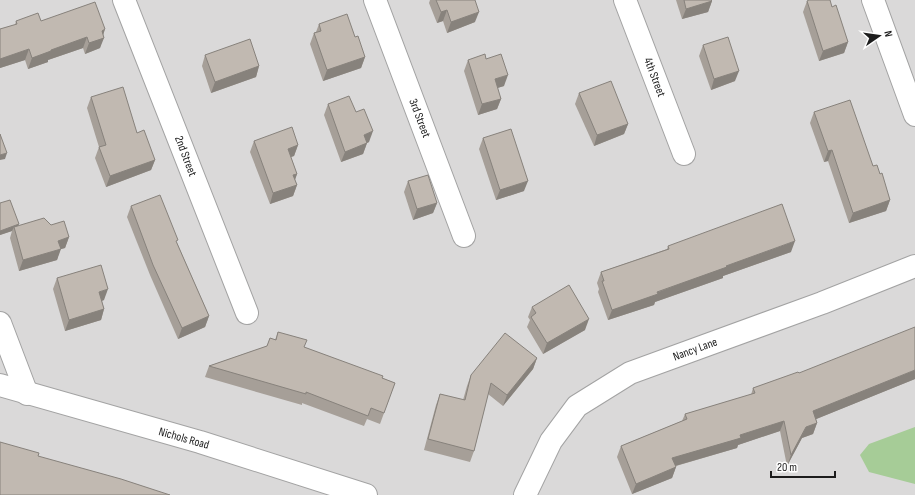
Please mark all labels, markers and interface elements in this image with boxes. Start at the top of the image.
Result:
north arrow [859,16,899,56]
text: N [881,30,895,38]
street label: 4th Street [640,55,669,99]
street label: 3rd Street [405,97,434,140]
street label: 2nd Street [171,134,200,179]
street label: Nancy Lane [671,334,720,364]
street label: Nichols Road [157,424,211,453]
scale bar [771,453,835,479]
text: 20 m [777,460,797,475]

